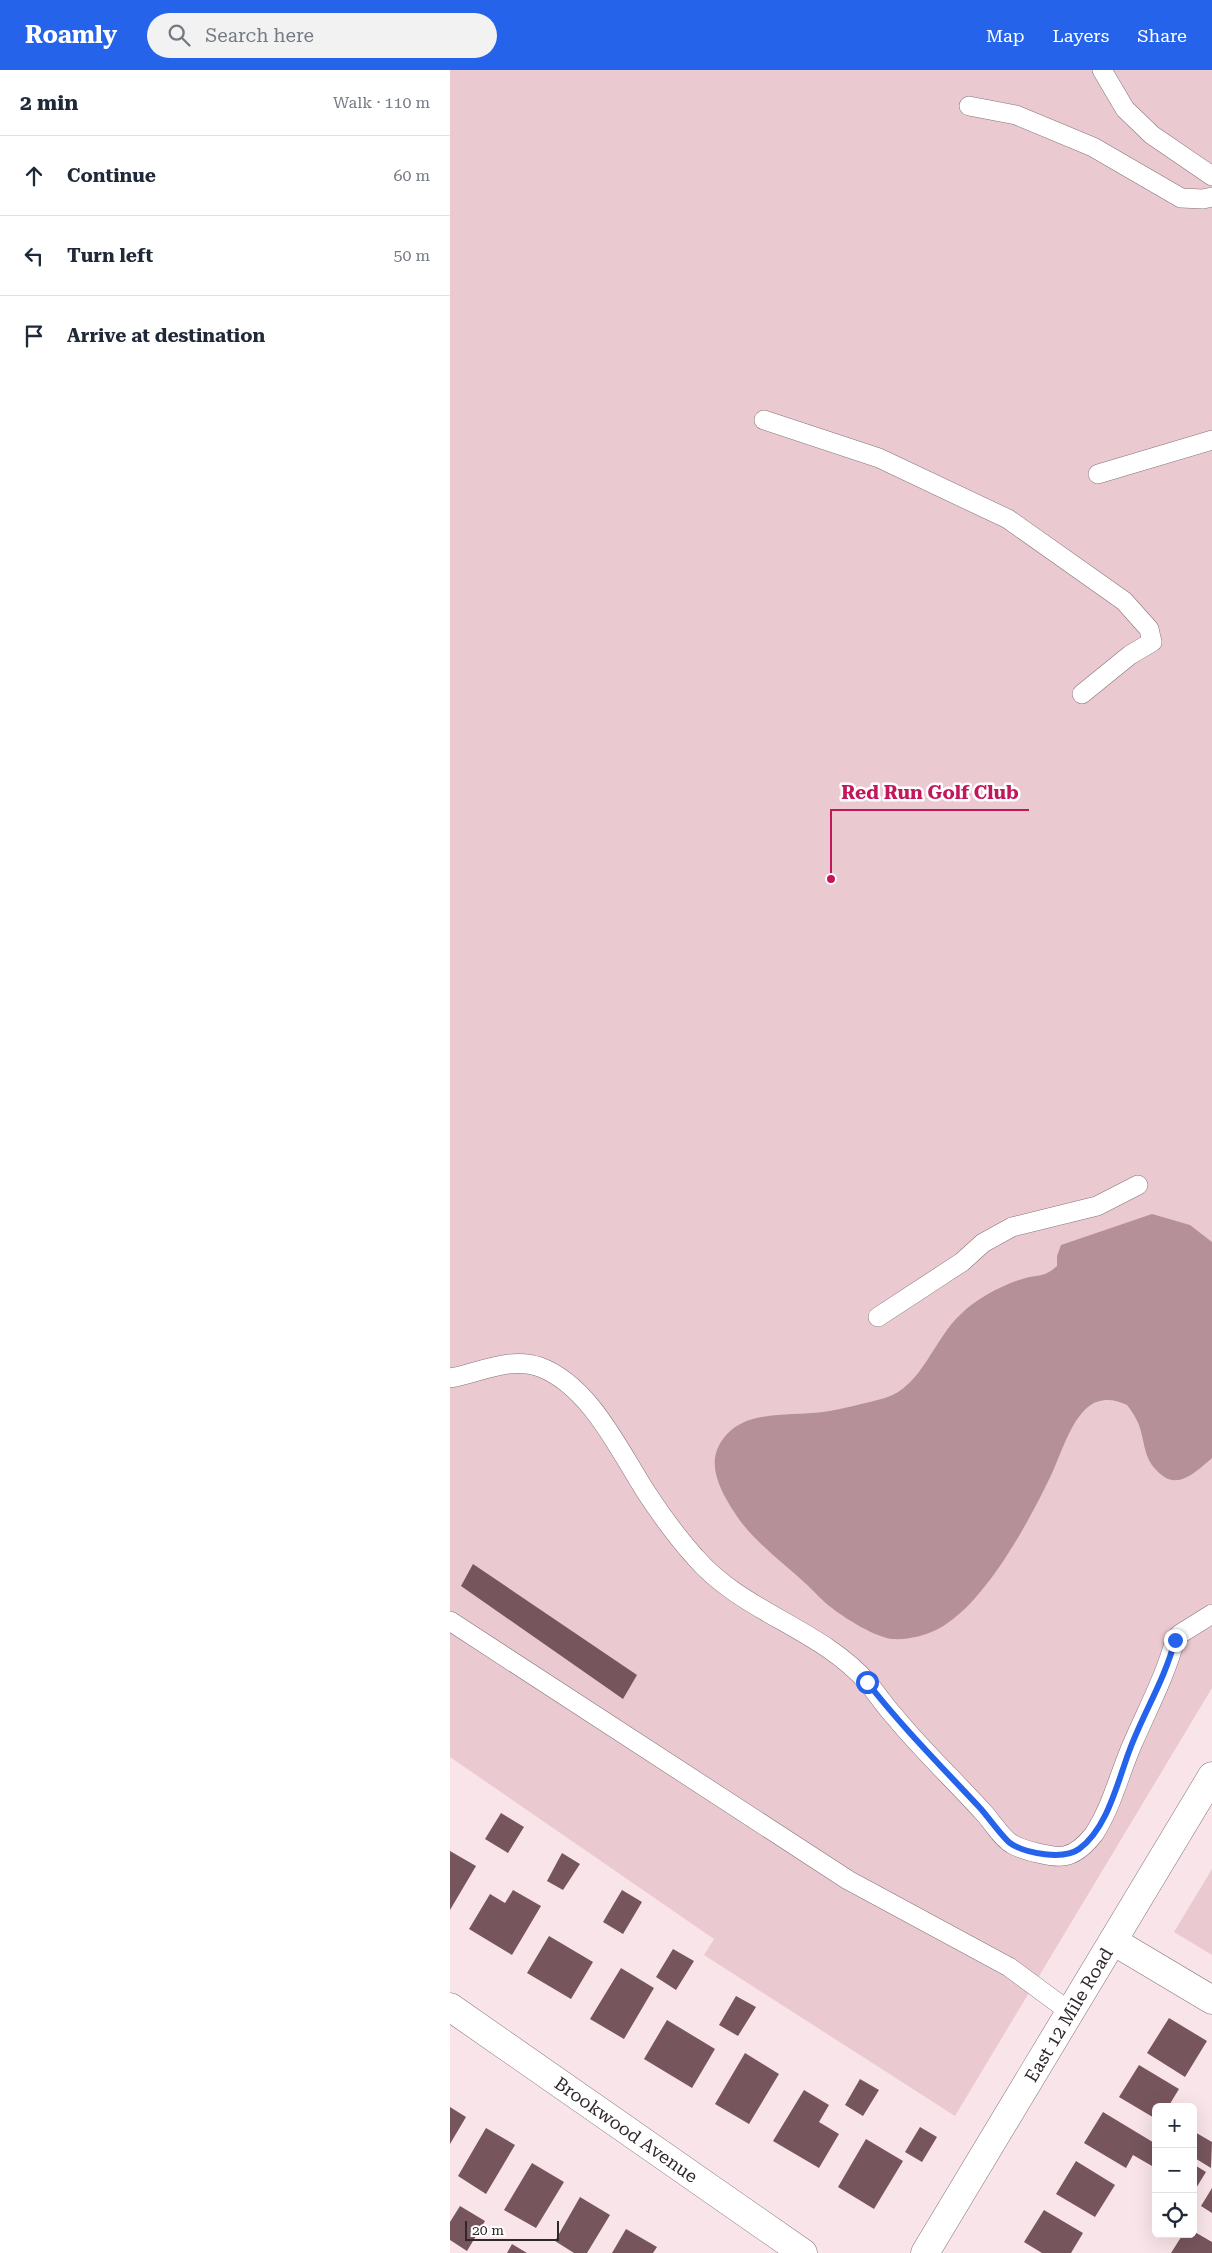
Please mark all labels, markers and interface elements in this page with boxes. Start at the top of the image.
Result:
search box [147,13,497,58]
text: Roamly [25,21,117,49]
icon: search [165,21,193,49]
text: Search here [205,24,314,47]
text: Map [986,25,1025,46]
text: Layers [1053,25,1109,46]
text: Share [1137,25,1187,46]
text: 2 min [20,91,78,115]
text: Walk · 110 m [333,93,430,112]
icon: ahead [20,162,48,190]
text: Continue [67,164,156,187]
text: 60 m [393,166,430,185]
icon: left [20,242,48,270]
text: Turn left [67,244,153,267]
text: 50 m [393,246,430,265]
icon: arrive [20,322,48,350]
text: Arrive at destination [67,324,265,347]
callout: Red Run Golf Club [831,776,1029,810]
text: Red Run Golf Club [841,781,1019,804]
route end [1164,1629,1187,1652]
route start [856,1671,879,1694]
street label: East 12 Mile Road [1020,1943,1117,2086]
street label: Brookwood Avenue [551,2072,702,2187]
map controls [1152,2103,1197,2238]
button: + [1152,2103,1197,2148]
button: − [1152,2148,1197,2193]
button: locate [1152,2193,1197,2238]
scale bar [465,2218,559,2241]
text: 20 m [472,2222,504,2238]

